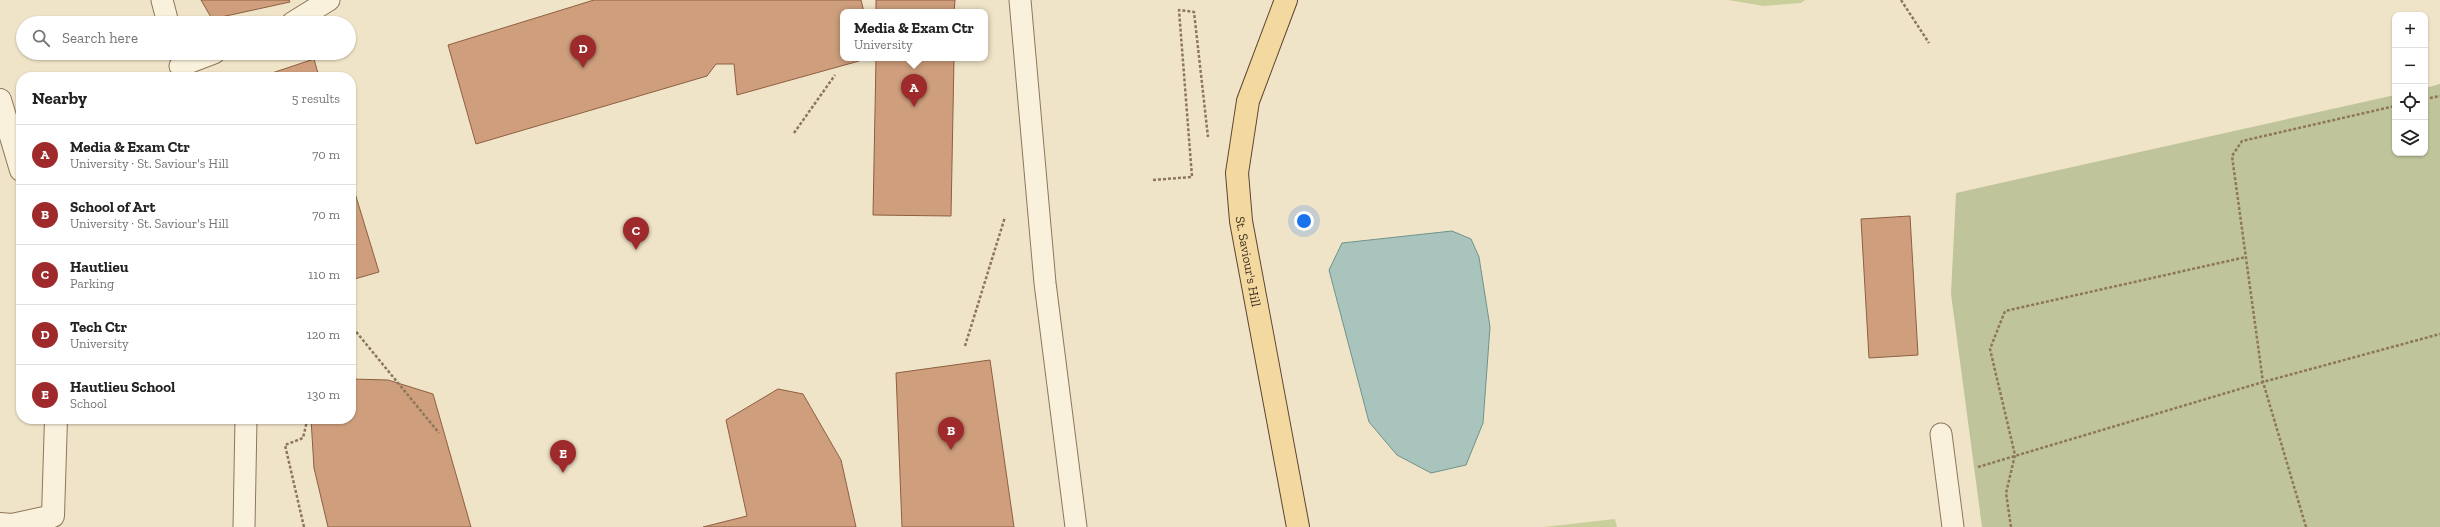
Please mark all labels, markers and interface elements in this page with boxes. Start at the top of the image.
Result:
popup [840,9,988,61]
map controls [2392,12,2428,156]
button: + [2392,12,2428,48]
search box [16,16,356,60]
text: Media & Exam Ctr [854,19,974,37]
icon: search [30,27,52,49]
text: Search here [62,29,138,47]
pin: D [570,35,596,68]
text: University [854,37,913,52]
button: − [2392,48,2428,84]
pin: A [901,74,927,107]
button: locate [2392,84,2428,120]
text: Nearby [32,88,87,108]
text: 5 results [292,91,340,106]
button: layers [2392,120,2428,156]
text: Media & Exam Ctr [70,138,190,156]
text: A [41,147,49,162]
text: 70 m [312,147,340,162]
text: University · St. Saviour's Hill [70,156,229,171]
text: School of Art [70,198,155,216]
text: B [41,207,49,222]
text: 70 m [312,207,340,222]
your location [1294,211,1314,231]
text: University · St. Saviour's Hill [70,216,229,231]
street label: St. Saviour's Hill [1233,216,1264,308]
pin: C [623,217,649,250]
text: Hautlieu [70,258,128,276]
text: C [41,267,49,282]
text: 110 m [308,267,340,282]
text: Parking [70,276,114,291]
text: Tech Ctr [70,318,127,336]
text: D [40,327,50,342]
text: 120 m [307,327,340,342]
text: University [70,336,129,351]
text: Hautlieu School [70,378,175,396]
text: E [41,387,49,402]
text: 130 m [307,387,340,402]
text: School [70,396,107,411]
pin: B [938,417,964,450]
pin: E [550,440,576,473]

